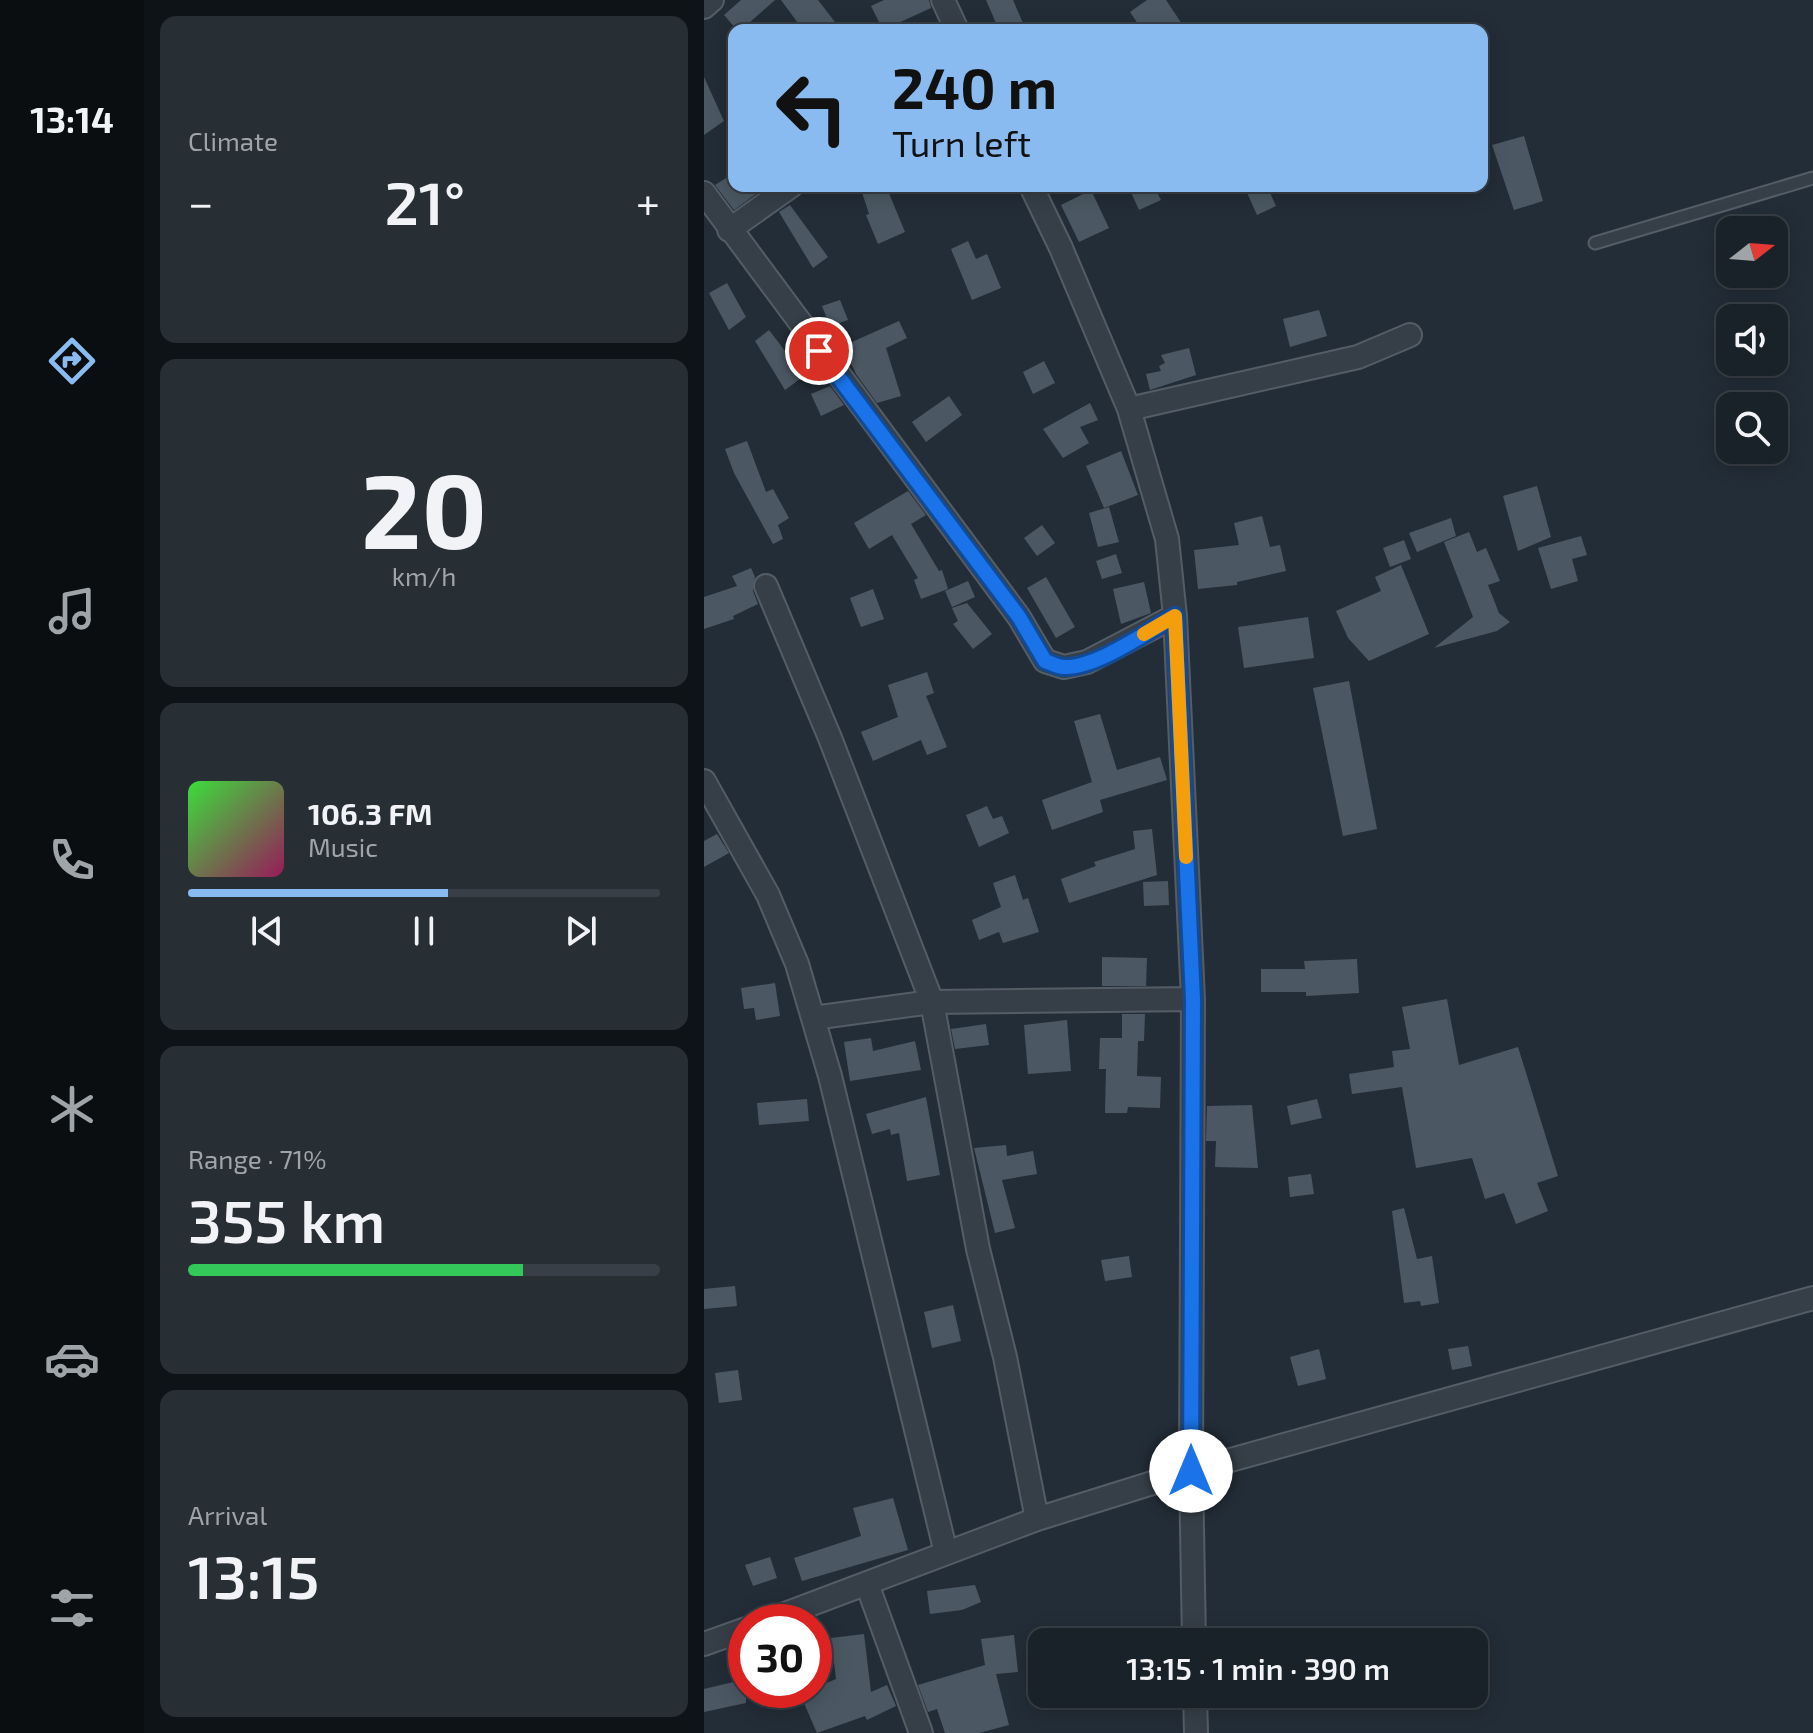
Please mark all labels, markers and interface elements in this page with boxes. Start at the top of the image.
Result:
text: 240 m [892,53,1057,120]
icon: left [760,56,864,160]
text: 13:14 [30,97,114,140]
text: Turn left [892,121,1031,164]
text: Climate [188,125,278,156]
text: 21° [384,165,465,237]
text: − [188,175,214,228]
text: + [636,175,660,228]
north arrow [1716,216,1788,288]
map controls [1716,216,1788,464]
button: sound [1716,304,1788,376]
pin [785,317,853,385]
icon: arrive [797,329,841,373]
icon: directions [44,333,100,389]
button: search [1716,392,1788,464]
text: 20 [361,445,487,570]
text: km/h [392,560,456,591]
icon: music [44,583,100,639]
text: 106.3 FM [308,795,433,831]
text: Music [308,831,378,862]
icon: phone [44,832,100,888]
icon: previous [245,909,289,953]
icon: pause [402,909,446,953]
icon: next [559,909,603,953]
icon: climate [44,1081,100,1137]
text: Range · 71% [188,1143,326,1174]
text: 355 km [188,1183,385,1255]
icon: car [44,1331,100,1387]
position arrow [1149,1429,1233,1513]
text: Arrival [188,1499,267,1530]
text: 13:15 [188,1539,319,1611]
icon: filters [44,1580,100,1636]
speed limit sign: 30 [728,1604,832,1708]
text: 13:15 · 1 min · 390 m [1126,1650,1390,1686]

